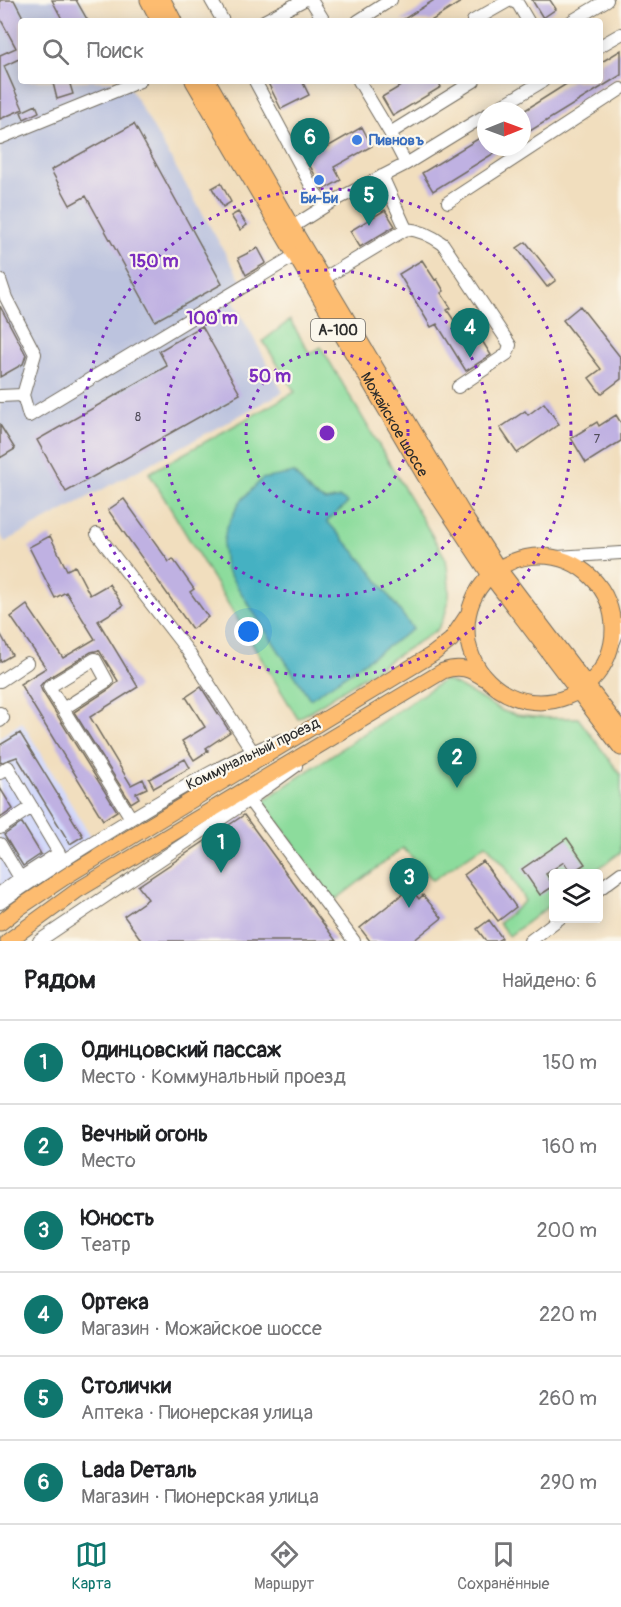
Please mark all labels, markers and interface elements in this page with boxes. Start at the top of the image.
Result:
search box [18,18,603,84]
icon: search [39,35,72,68]
text: Поиск [87,37,144,65]
north arrow [477,102,531,156]
pin: 6 [290,118,330,168]
place label: Пивновъ [369,131,424,150]
marker: Пивновъ [350,133,364,147]
marker: Би-Би [312,173,326,187]
pin: 5 [350,176,388,226]
place label: Би-Би [300,189,338,208]
text: 150 m [130,250,179,273]
text: 100 m [186,307,238,330]
pin: 4 [450,308,490,358]
road number: А-100 [311,319,365,341]
text: 50 m [249,365,291,388]
street label: Можайское шоссе [356,369,433,481]
house number: 8 [135,410,141,425]
centre of rings [317,423,337,443]
house number: 7 [594,432,601,447]
your location [234,617,263,646]
street label: Коммунальный проезд [183,713,323,795]
pin: 2 [438,738,476,788]
pin: 1 [202,824,240,873]
pin: 3 [390,858,428,908]
map controls [549,869,603,923]
button: layers [549,869,603,923]
text: Рядом [24,964,96,996]
text: Найдено: 6 [502,968,597,993]
text: Одинцовский пассаж [81,1036,281,1064]
text: 1 [40,1050,47,1075]
text: 150 m [543,1050,597,1075]
text: Место · Коммунальный проезд [81,1064,346,1089]
text: Вечный огонь [81,1120,208,1148]
text: 2 [38,1134,49,1159]
text: 160 m [542,1134,597,1159]
text: Место [81,1148,136,1173]
text: Юность [81,1204,155,1232]
text: 3 [38,1218,49,1243]
text: 200 m [536,1218,597,1243]
text: Театр [81,1232,131,1257]
text: Ортека [81,1288,149,1316]
text: 4 [38,1302,49,1327]
text: 220 m [539,1302,597,1327]
text: Магазин · Можайское шоссе [81,1316,322,1341]
text: Столички [81,1372,171,1400]
text: 5 [38,1386,49,1411]
text: 260 m [538,1386,597,1411]
text: Аптека · Пионерская улица [81,1400,313,1425]
text: Lada Dеталь [81,1456,197,1484]
text: 6 [38,1470,49,1495]
text: 290 m [540,1470,597,1495]
text: Магазин · Пионерская улица [81,1484,319,1509]
tab: Карта [71,1538,111,1594]
tab: Маршрут [254,1538,314,1594]
tab: Сохранённые [457,1538,550,1594]

